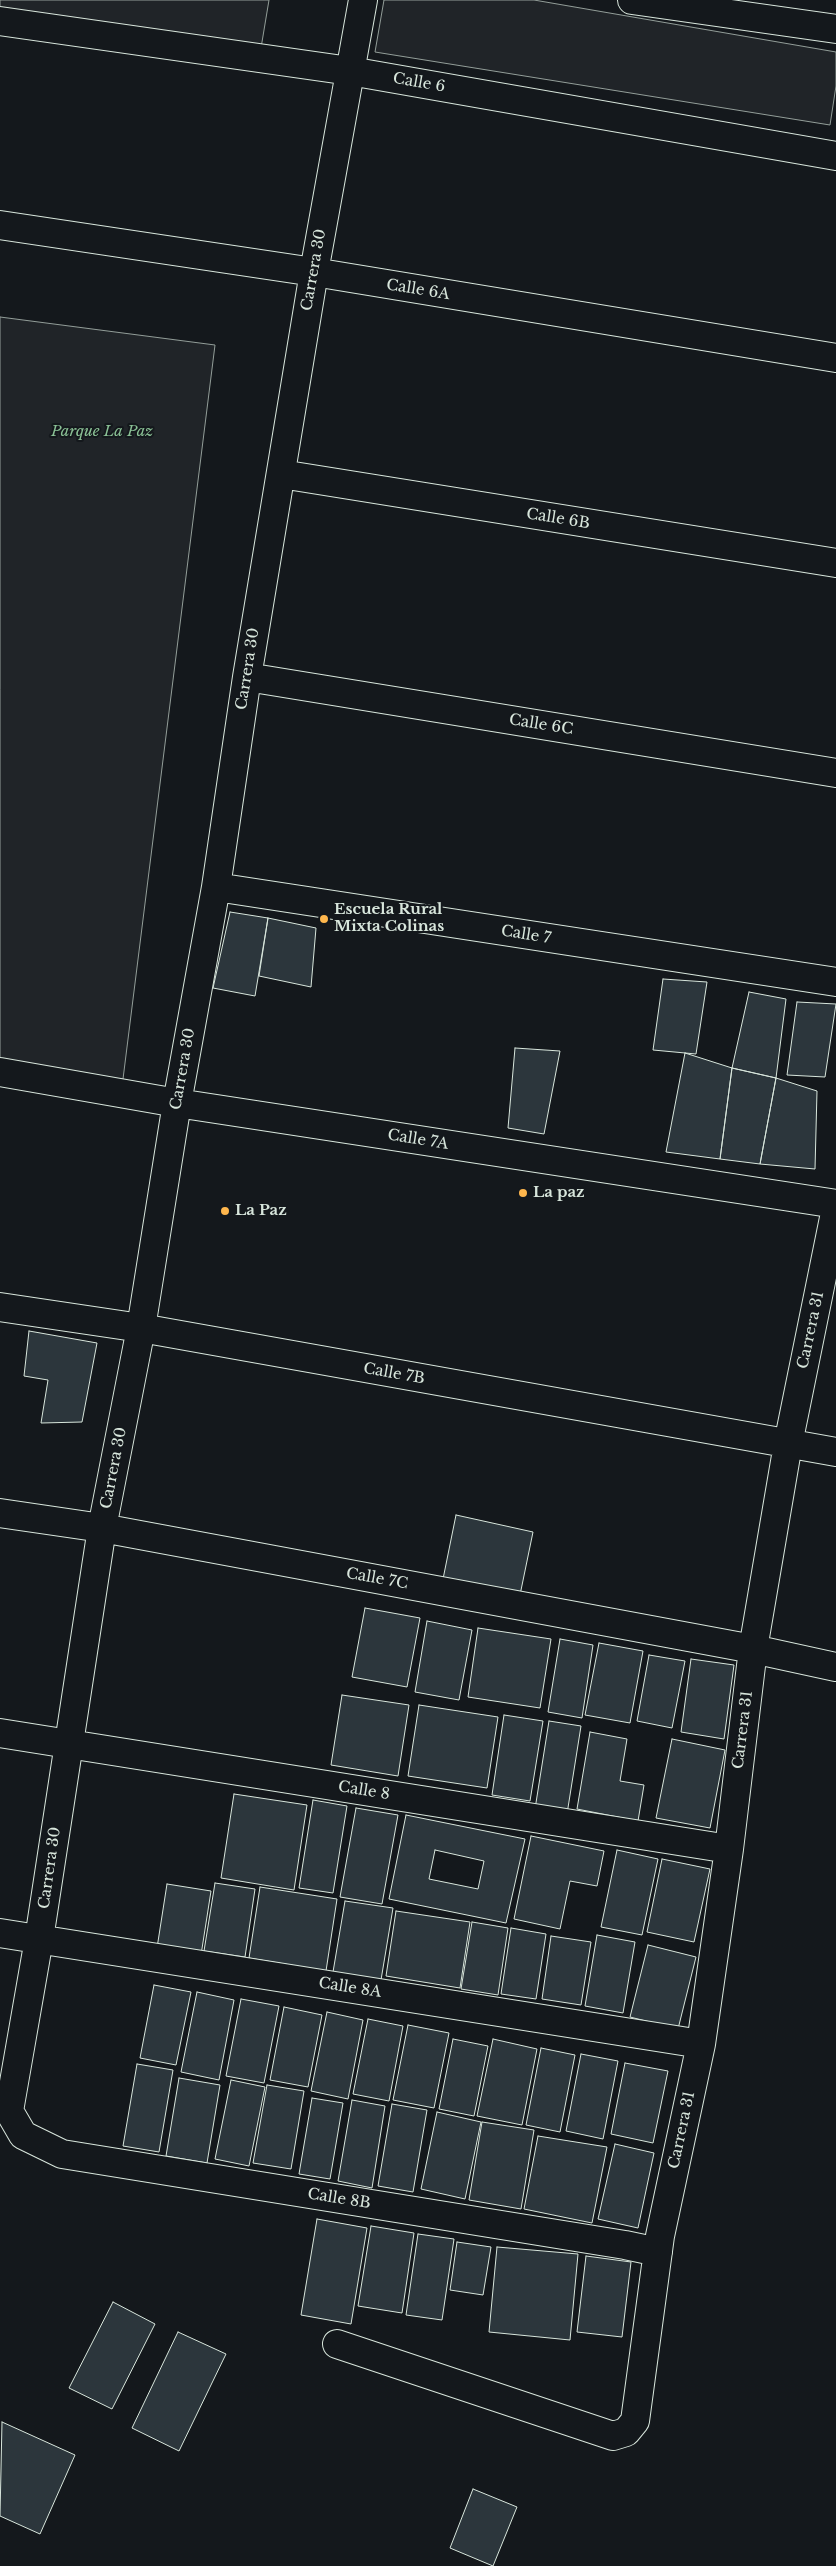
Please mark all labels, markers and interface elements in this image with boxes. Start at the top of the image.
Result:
street label: Calle 6 [392,70,446,96]
street label: Carrera 30 [298,228,330,312]
street label: Calle 6A [385,276,451,304]
park label: Parque La Paz [51,423,153,441]
street label: Calle 6B [525,505,591,533]
street label: Carrera 30 [233,627,263,711]
street label: Calle 6C [508,711,574,739]
place label: Escuela Rural Mixta Colinas [334,901,444,936]
marker: Escuela Rural Mixta Colinas [318,913,330,925]
street label: Calle 7 [500,922,552,948]
street label: Carrera 30 [167,1027,199,1111]
street label: Calle 7A [386,1126,450,1154]
place label: La paz [533,1184,585,1202]
marker: La paz [517,1187,529,1199]
place label: La Paz [235,1202,287,1220]
marker: La Paz [219,1205,231,1217]
street label: Carrera 31 [794,1290,828,1370]
street label: Calle 7B [362,1360,426,1388]
street label: Carrera 30 [97,1426,131,1510]
street label: Calle 7C [345,1565,409,1593]
street label: Carrera 31 [729,1690,757,1770]
street label: Calle 8 [337,1778,391,1804]
street label: Carrera 30 [35,1826,65,1910]
street label: Calle 8A [317,1974,383,2002]
street label: Carrera 31 [665,2090,699,2170]
street label: Calle 8B [306,2185,372,2213]

